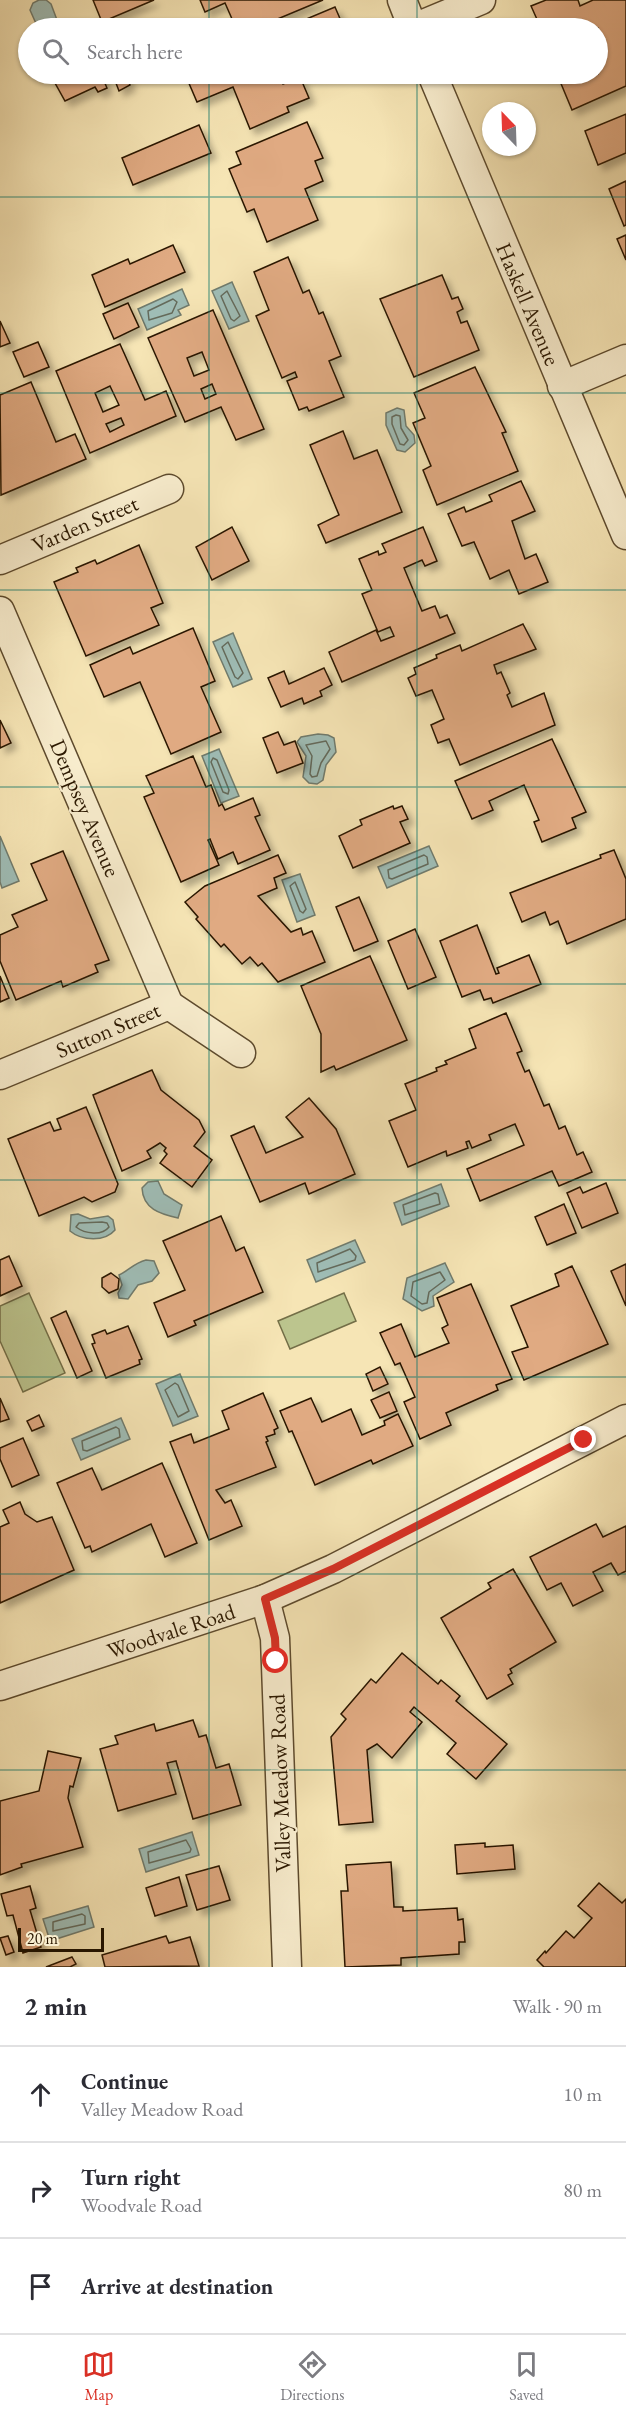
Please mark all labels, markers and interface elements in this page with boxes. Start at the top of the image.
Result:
search box [18,18,608,84]
icon: search [39,35,72,68]
text: Search here [87,37,182,66]
north arrow [482,102,536,156]
street label: Haskell Avenue [489,238,567,370]
street label: Varden Street [27,489,143,559]
street label: Dempsey Avenue [43,735,127,882]
street label: Sutton Street [51,995,165,1065]
route end [570,1426,596,1452]
street label: Woodvale Road [103,1596,240,1665]
route start [262,1647,288,1673]
street label: Valley Meadow Road [262,1692,298,1873]
scale bar [18,1925,104,1952]
text: 20 m [27,1928,58,1949]
text: 2 min [24,1989,87,2023]
text: Walk · 90 m [513,1993,602,2019]
text: Continue [81,2067,168,2096]
icon: ahead [24,2078,57,2111]
text: 10 m [563,2081,602,2107]
text: Valley Meadow Road [81,2096,243,2122]
text: Turn right [81,2163,180,2192]
icon: right [24,2174,57,2207]
text: 80 m [563,2177,602,2203]
text: Woodvale Road [81,2192,202,2218]
icon: arrive [24,2270,57,2303]
text: Arrive at destination [81,2272,273,2301]
tab: Map [82,2348,115,2405]
tab: Directions [280,2348,345,2405]
tab: Saved [509,2348,544,2405]

